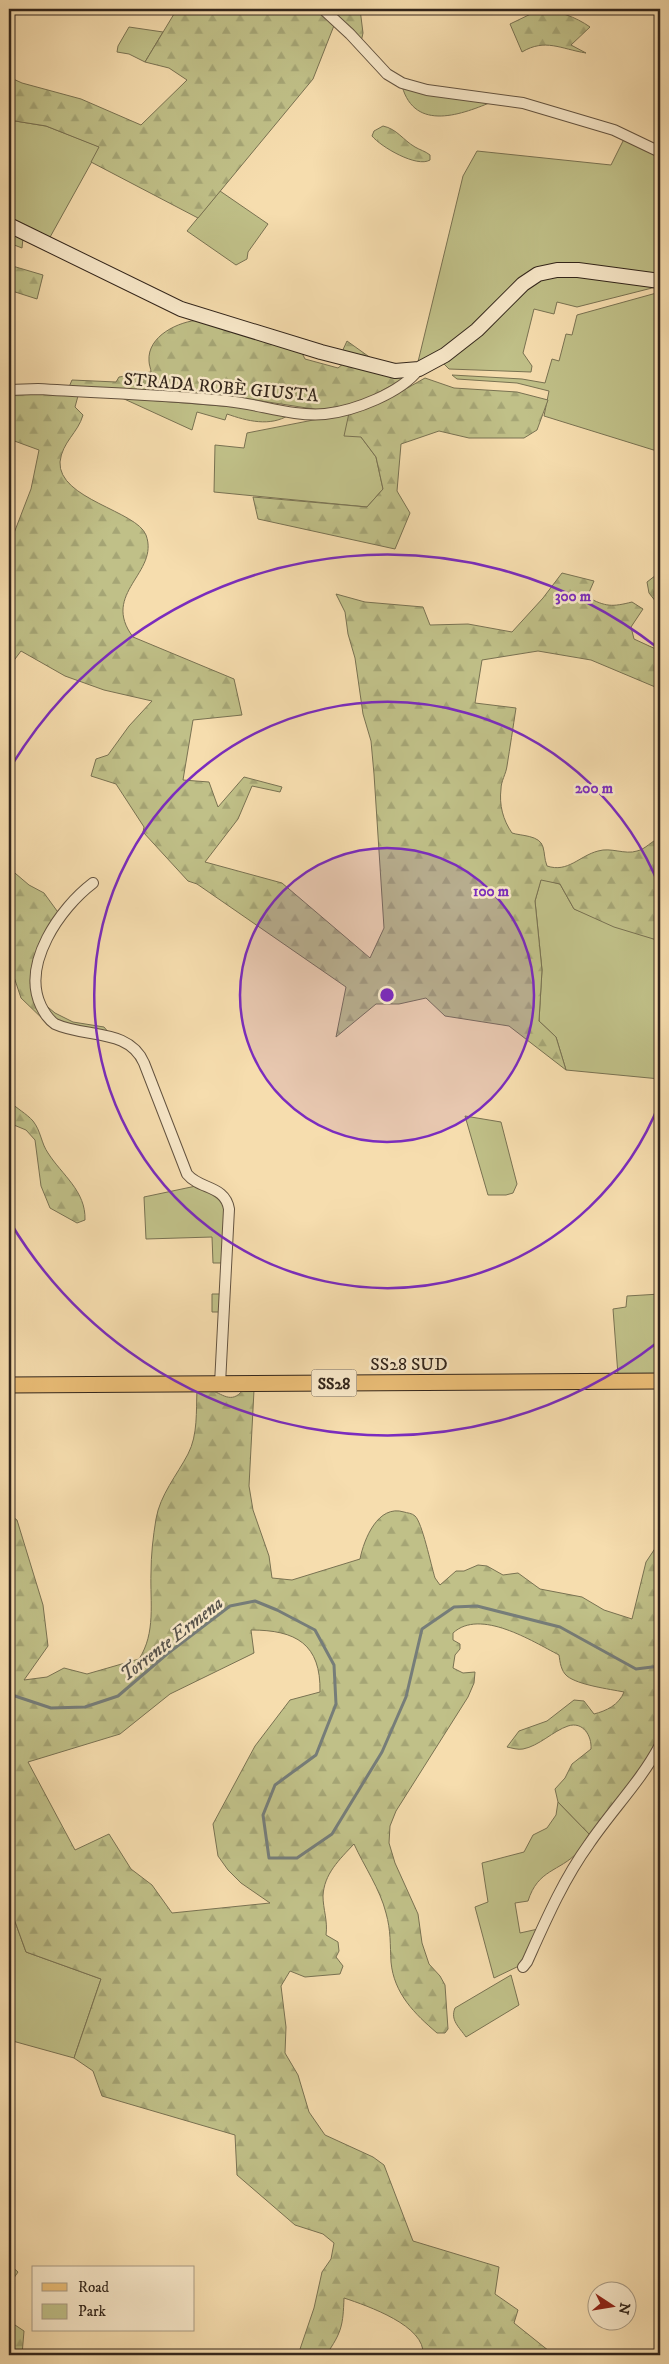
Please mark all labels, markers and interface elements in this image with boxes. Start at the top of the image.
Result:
street label: STRADA ROBÈ GIUSTA [123,369,320,408]
text: 300 m [555,587,592,606]
text: 200 m [575,779,614,798]
text: 100 m [473,882,510,901]
centre of rings [378,986,396,1004]
street label: SS28 SUD [370,1354,448,1376]
road number: SS28 [312,1370,356,1396]
water label: Torrente Ermena [116,1592,228,1687]
legend [32,2266,195,2332]
text: Road [78,2278,110,2297]
north arrow [586,2282,636,2332]
text: N [614,2301,634,2316]
text: Park [78,2302,107,2321]

